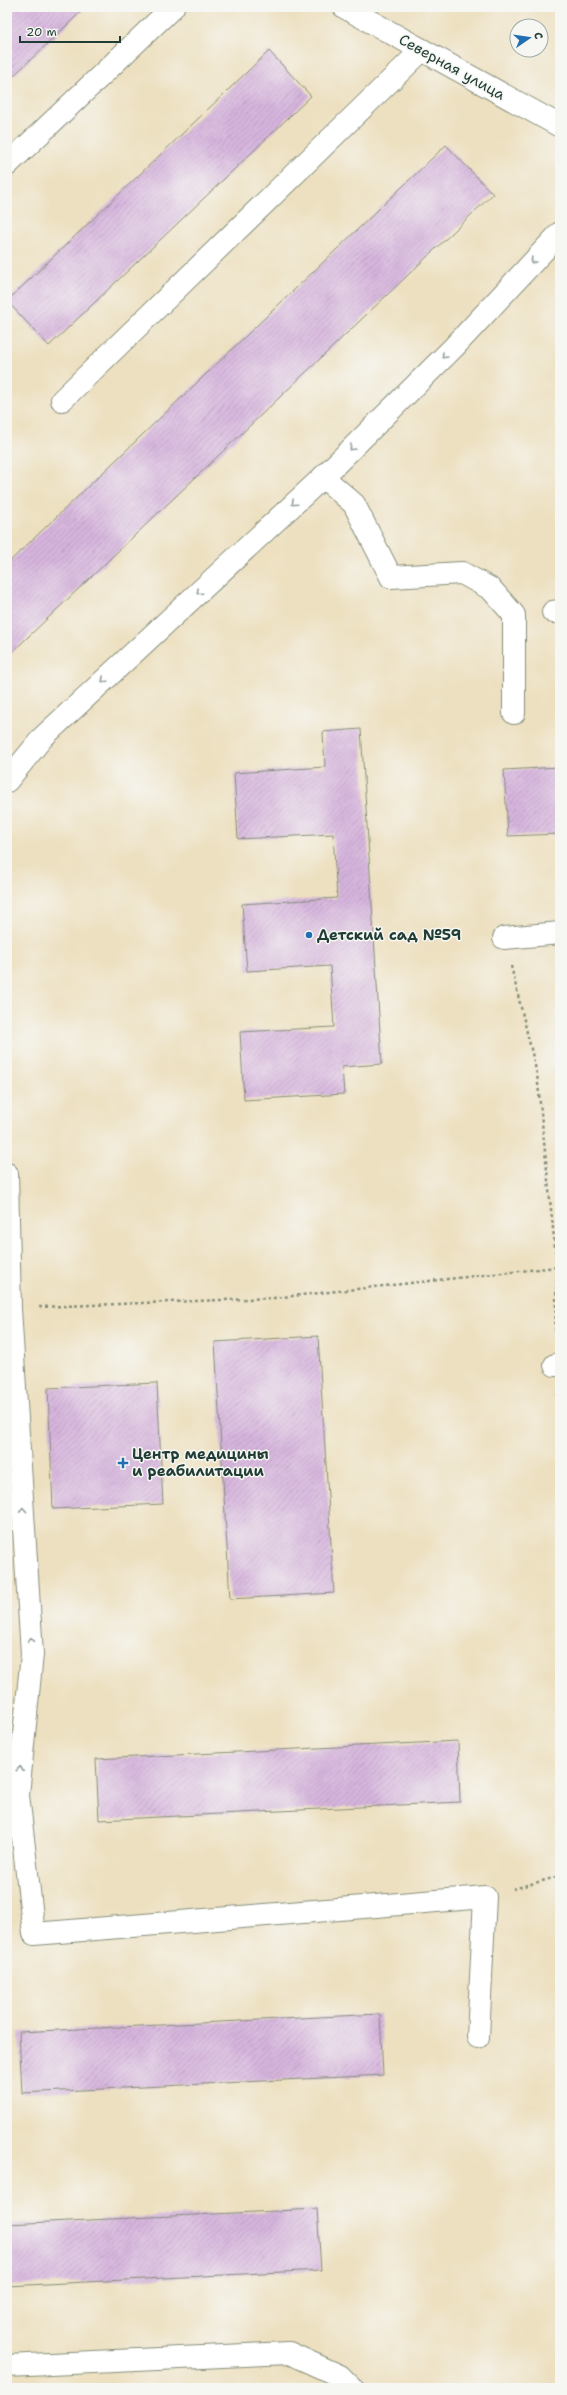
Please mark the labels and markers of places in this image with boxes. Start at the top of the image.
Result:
place label: Детский сад №59 [317,925,461,945]
marker: Детский сад №59 [304,930,314,940]
place label: Центр медицины и реабилитации [132,1444,269,1481]
marker: Центр медицины и реабилитации [117,1457,129,1469]

